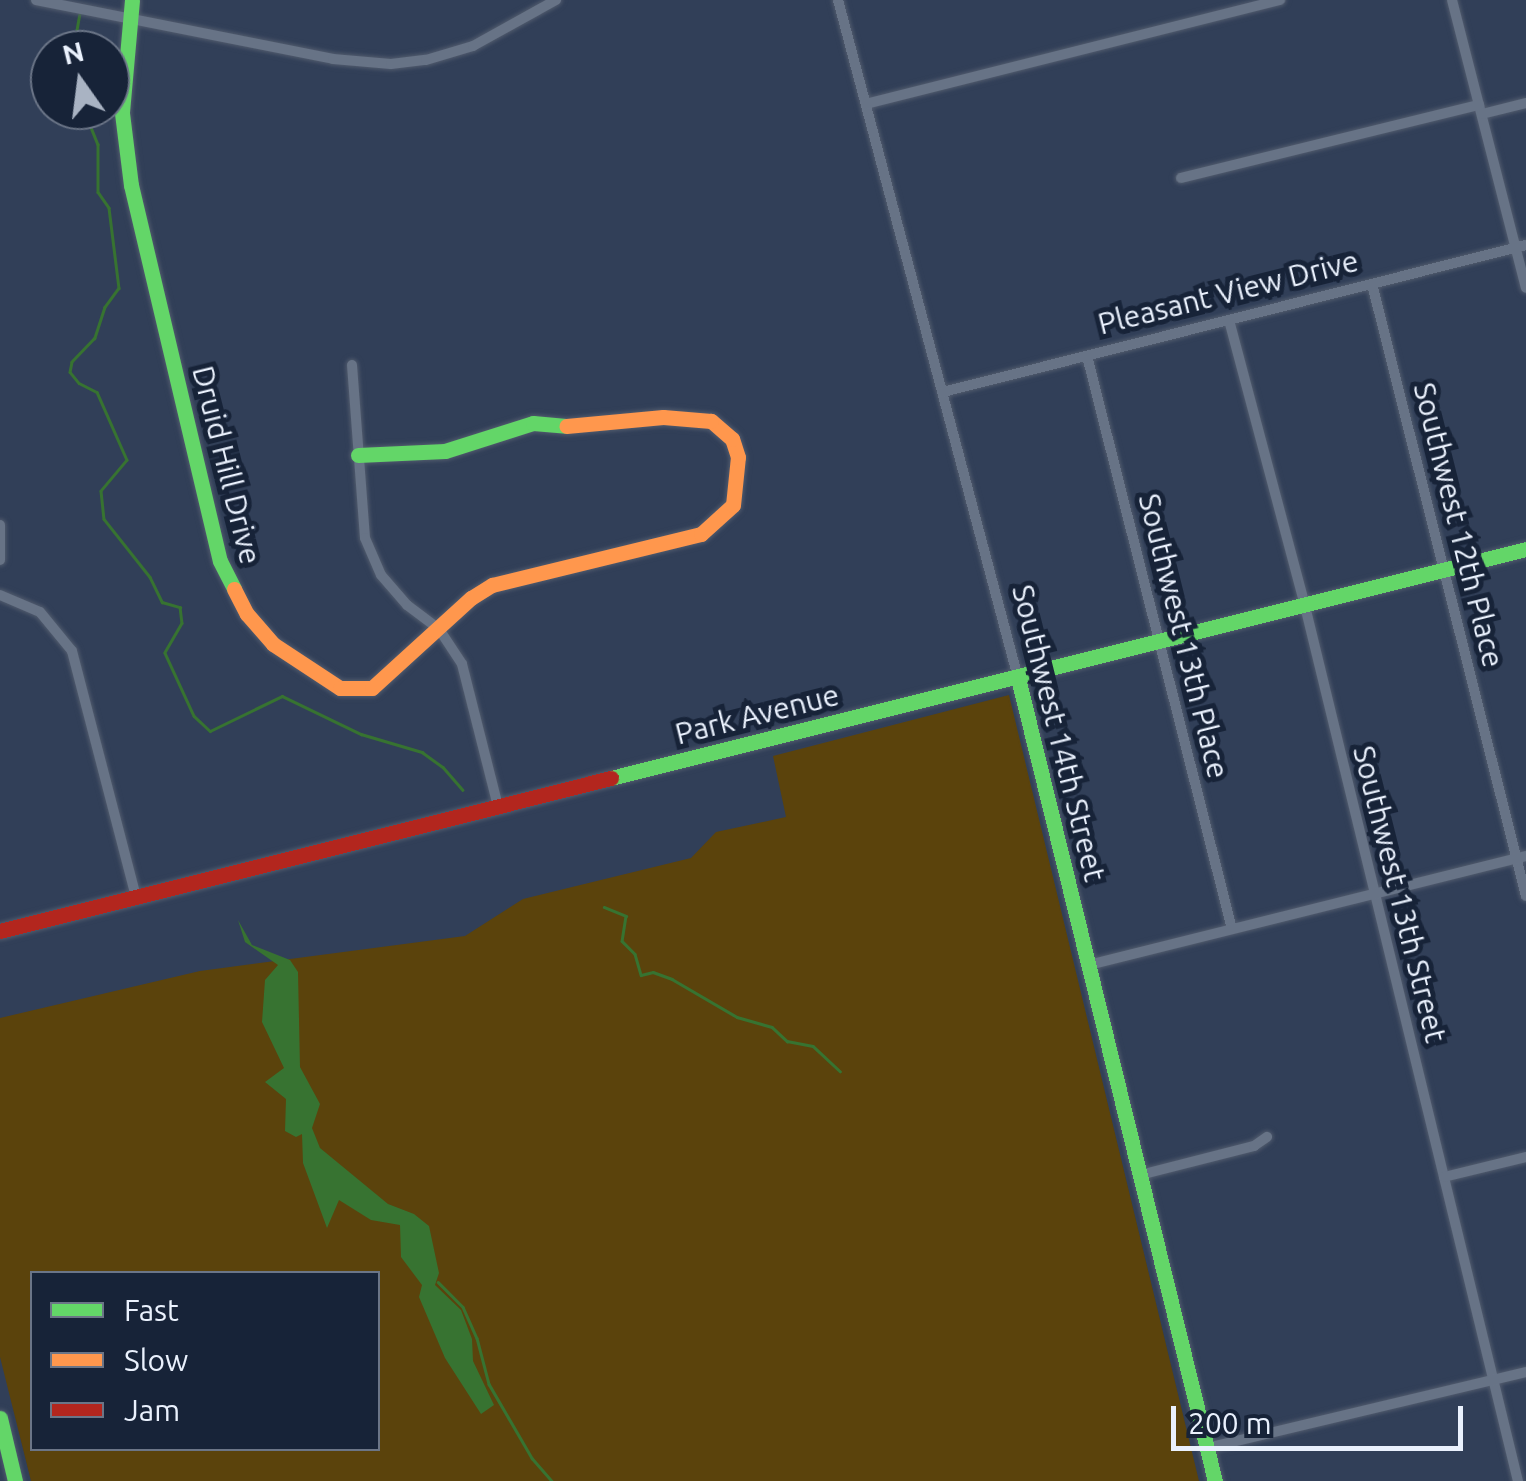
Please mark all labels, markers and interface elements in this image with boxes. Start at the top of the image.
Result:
north arrow [30,30,130,130]
text: N [59,35,87,70]
street label: Pleasant View Drive [1094,242,1362,342]
street label: Druid Hill Drive [185,362,269,568]
street label: Southwest 12th Place [1406,379,1512,671]
street label: Southwest 13th Place [1131,490,1237,782]
street label: Southwest 14th Street [1005,581,1113,885]
street label: Park Avenue [671,676,843,752]
street label: Southwest 13th Street [1346,742,1454,1046]
legend [30,1271,380,1451]
text: Fast [124,1293,179,1327]
text: Slow [124,1343,188,1377]
scale bar [1176,1386,1468,1448]
text: Jam [124,1393,180,1427]
text: 200 m [1188,1406,1272,1440]

